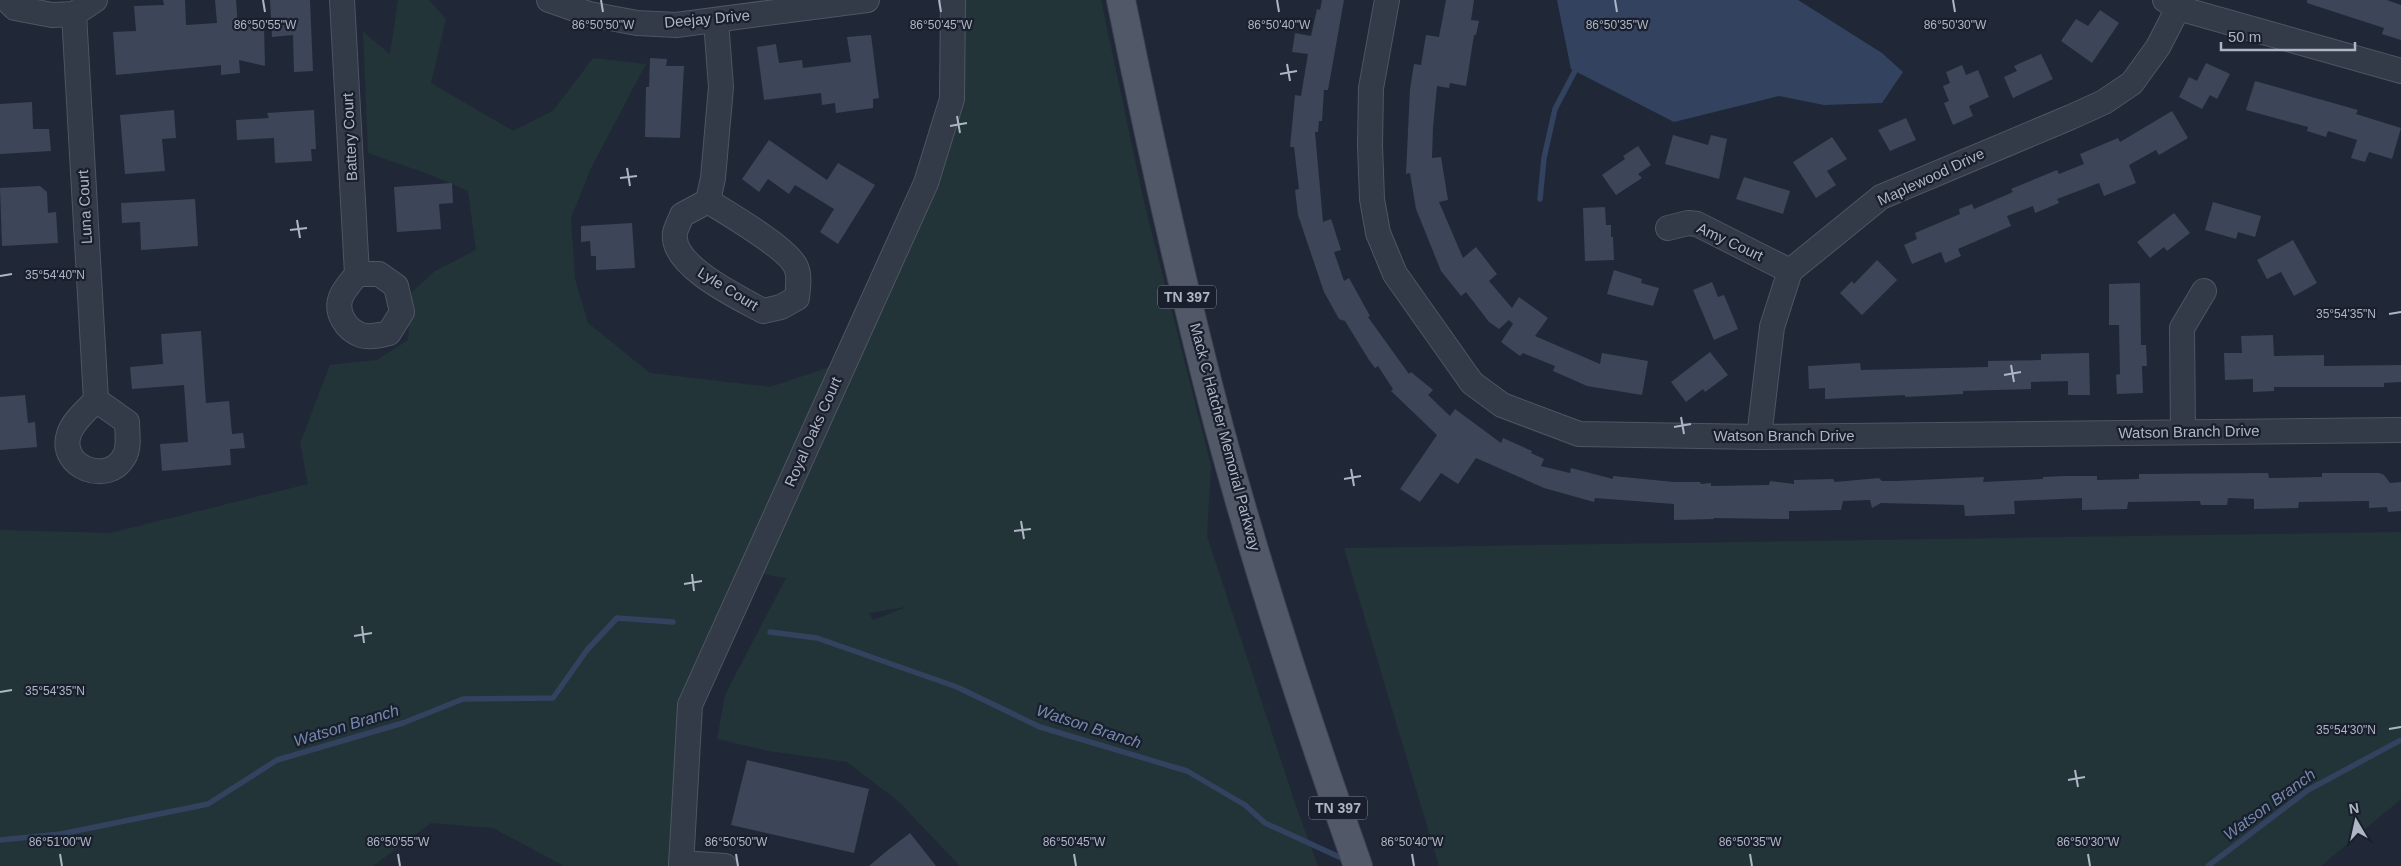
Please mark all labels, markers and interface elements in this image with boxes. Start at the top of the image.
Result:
street label: Deejay Drive [663,6,750,31]
text: 86°50'55"W [234,18,297,32]
text: 86°50'50"W [572,18,635,32]
text: 86°50'45"W [910,18,973,32]
text: 86°50'40"W [1248,18,1311,32]
text: 86°50'35"W [1586,18,1649,32]
text: 86°50'30"W [1924,18,1987,32]
scale bar [2221,20,2355,52]
text: 50 m [2228,28,2261,45]
street label: Battery Court [339,92,360,182]
street label: Maplewood Drive [1875,144,1987,209]
street label: Luna Court [74,169,95,245]
street label: Amy Court [1695,219,1767,265]
street label: Lyle Court [695,263,762,314]
text: 35°54'40"N [25,268,85,282]
road number: TN 397 [1158,286,1216,308]
text: 35°54'35"N [2316,307,2376,321]
street label: Mack C Hatcher Memorial Parkway [1187,321,1264,553]
street label: Royal Oaks Court [781,374,845,489]
street label: Watson Branch Drive [2118,422,2260,441]
street label: Watson Branch Drive [1713,427,1855,444]
text: 35°54'35"N [25,684,85,698]
water label: Watson Branch [291,701,401,750]
water label: Watson Branch [1034,702,1143,751]
text: 35°54'30"N [2316,723,2376,737]
water label: Watson Branch [2220,765,2319,843]
road number: TN 397 [1309,796,1367,820]
north arrow [2331,796,2381,846]
text: N [2348,799,2360,817]
text: 86°51'00"W [29,835,92,849]
text: 86°50'55"W [367,835,430,849]
text: 86°50'50"W [705,835,768,849]
text: 86°50'45"W [1043,835,1106,849]
text: 86°50'40"W [1381,835,1444,849]
text: 86°50'35"W [1719,835,1782,849]
text: 86°50'30"W [2057,835,2120,849]

